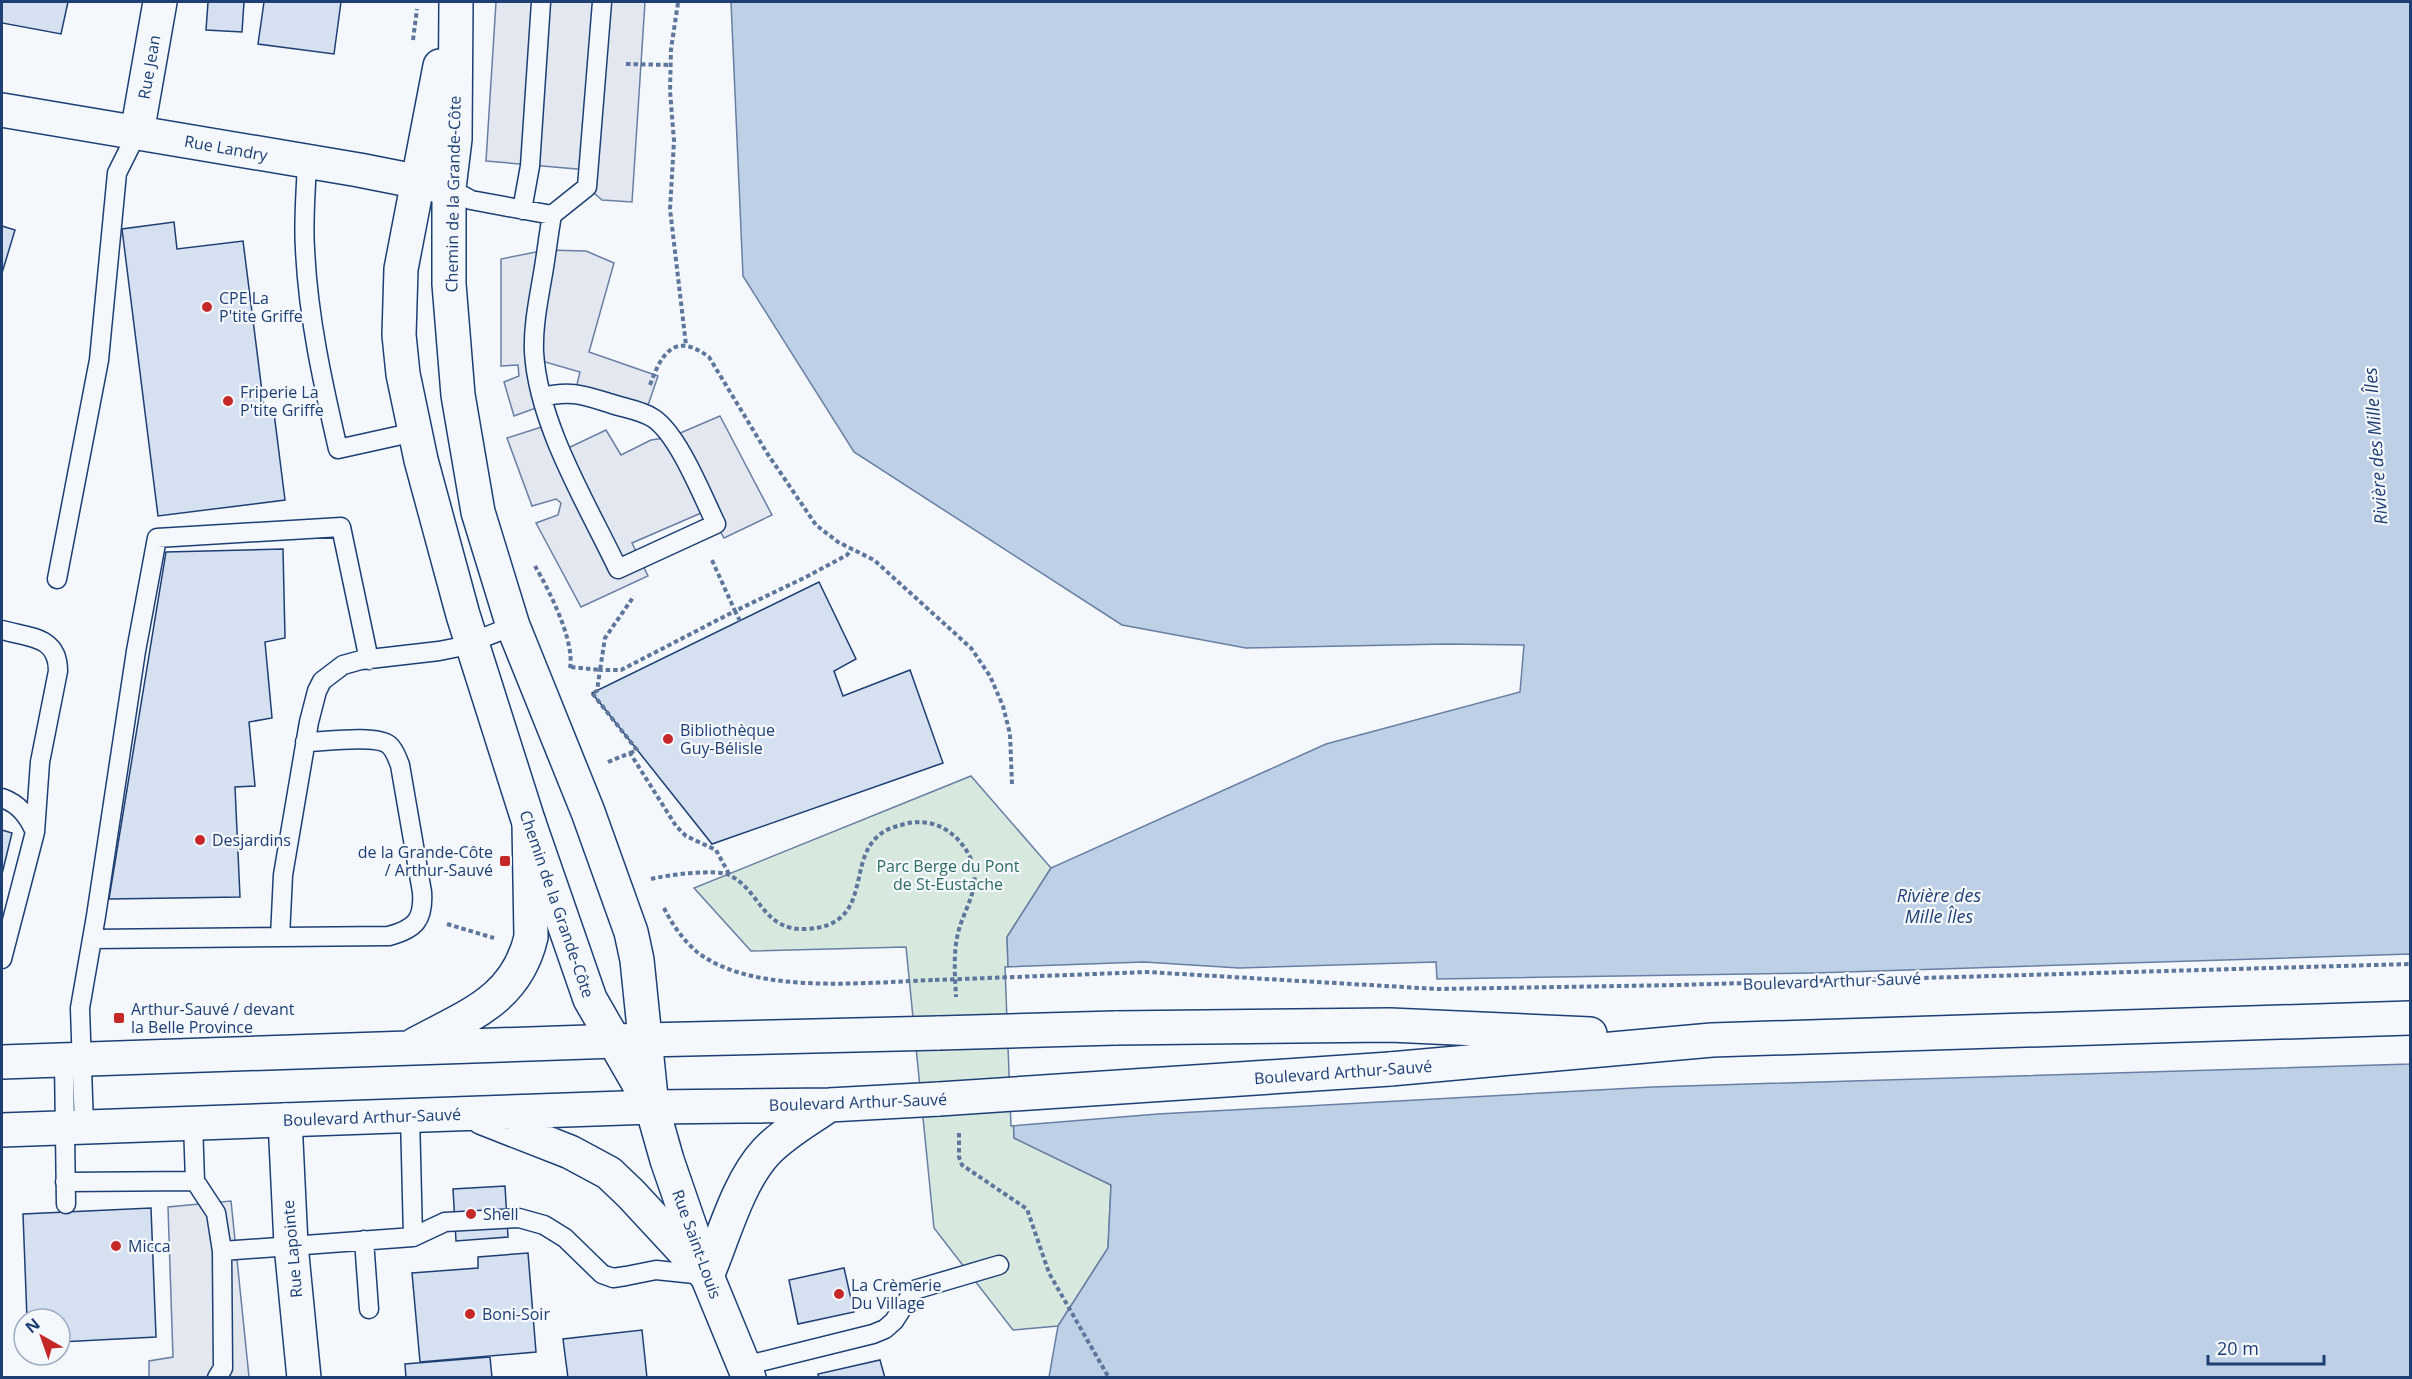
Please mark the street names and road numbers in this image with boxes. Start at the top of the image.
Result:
street label: Rue Jean [133,33,165,101]
street label: Chemin de la Grande-Côte [440,95,466,293]
street label: Rue Landry [183,130,270,166]
street label: Chemin de la Grande-Côte [515,807,599,1001]
street label: Boulevard Arthur-Sauvé [1743,967,1921,995]
street label: Boulevard Arthur-Sauvé [1253,1055,1433,1089]
street label: Boulevard Arthur-Sauvé [769,1088,947,1116]
street label: Boulevard Arthur-Sauvé [283,1103,461,1131]
street label: Rue Saint-Louis [667,1186,727,1302]
street label: Rue Lapointe [277,1199,307,1299]

